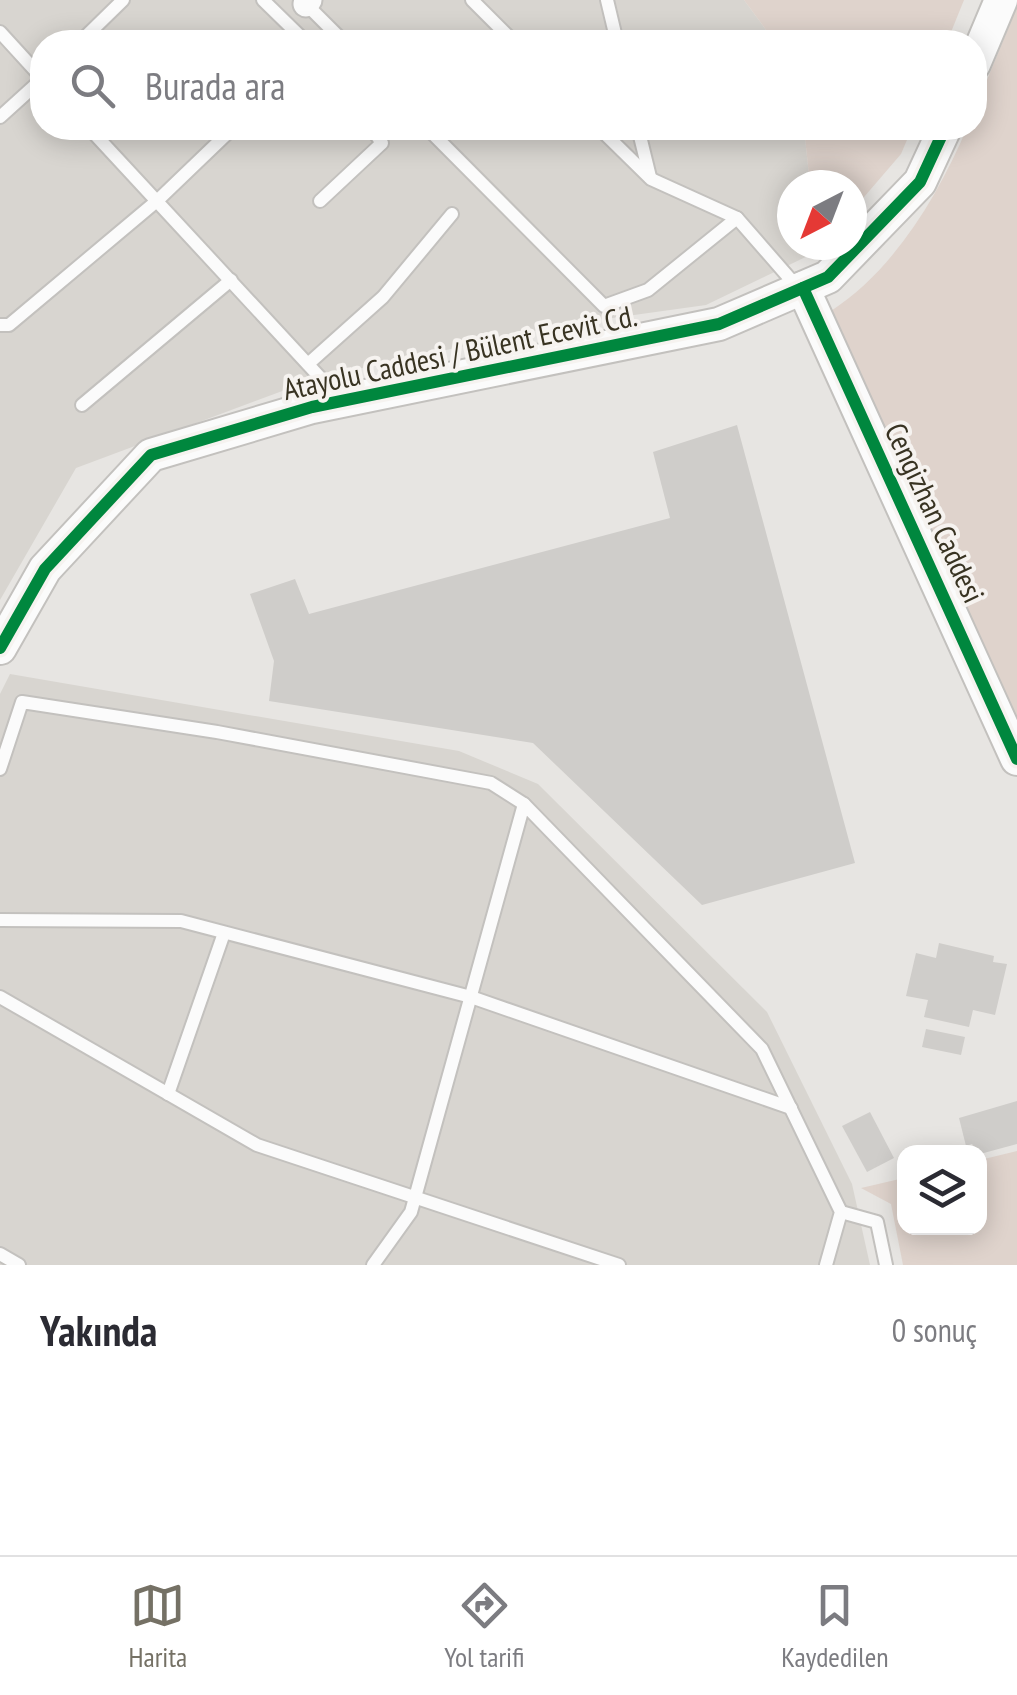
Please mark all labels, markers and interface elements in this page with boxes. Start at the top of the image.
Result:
search box [30,30,987,140]
icon: search [65,58,120,113]
text: Burada ara [145,61,286,110]
north arrow [777,170,867,260]
street label: Atayolu Caddesi / Bülent Ecevit Cd. [279,295,640,408]
street label: Cengizhan Caddesi [877,416,994,608]
map controls [897,1145,987,1235]
button: layers [897,1145,987,1235]
text: Yakında [40,1303,157,1358]
text: 0 sonuç [892,1309,977,1351]
tab: Harita [128,1578,187,1675]
tab: Yol tarifi [444,1578,524,1675]
tab: Kaydedilen [781,1578,889,1675]

